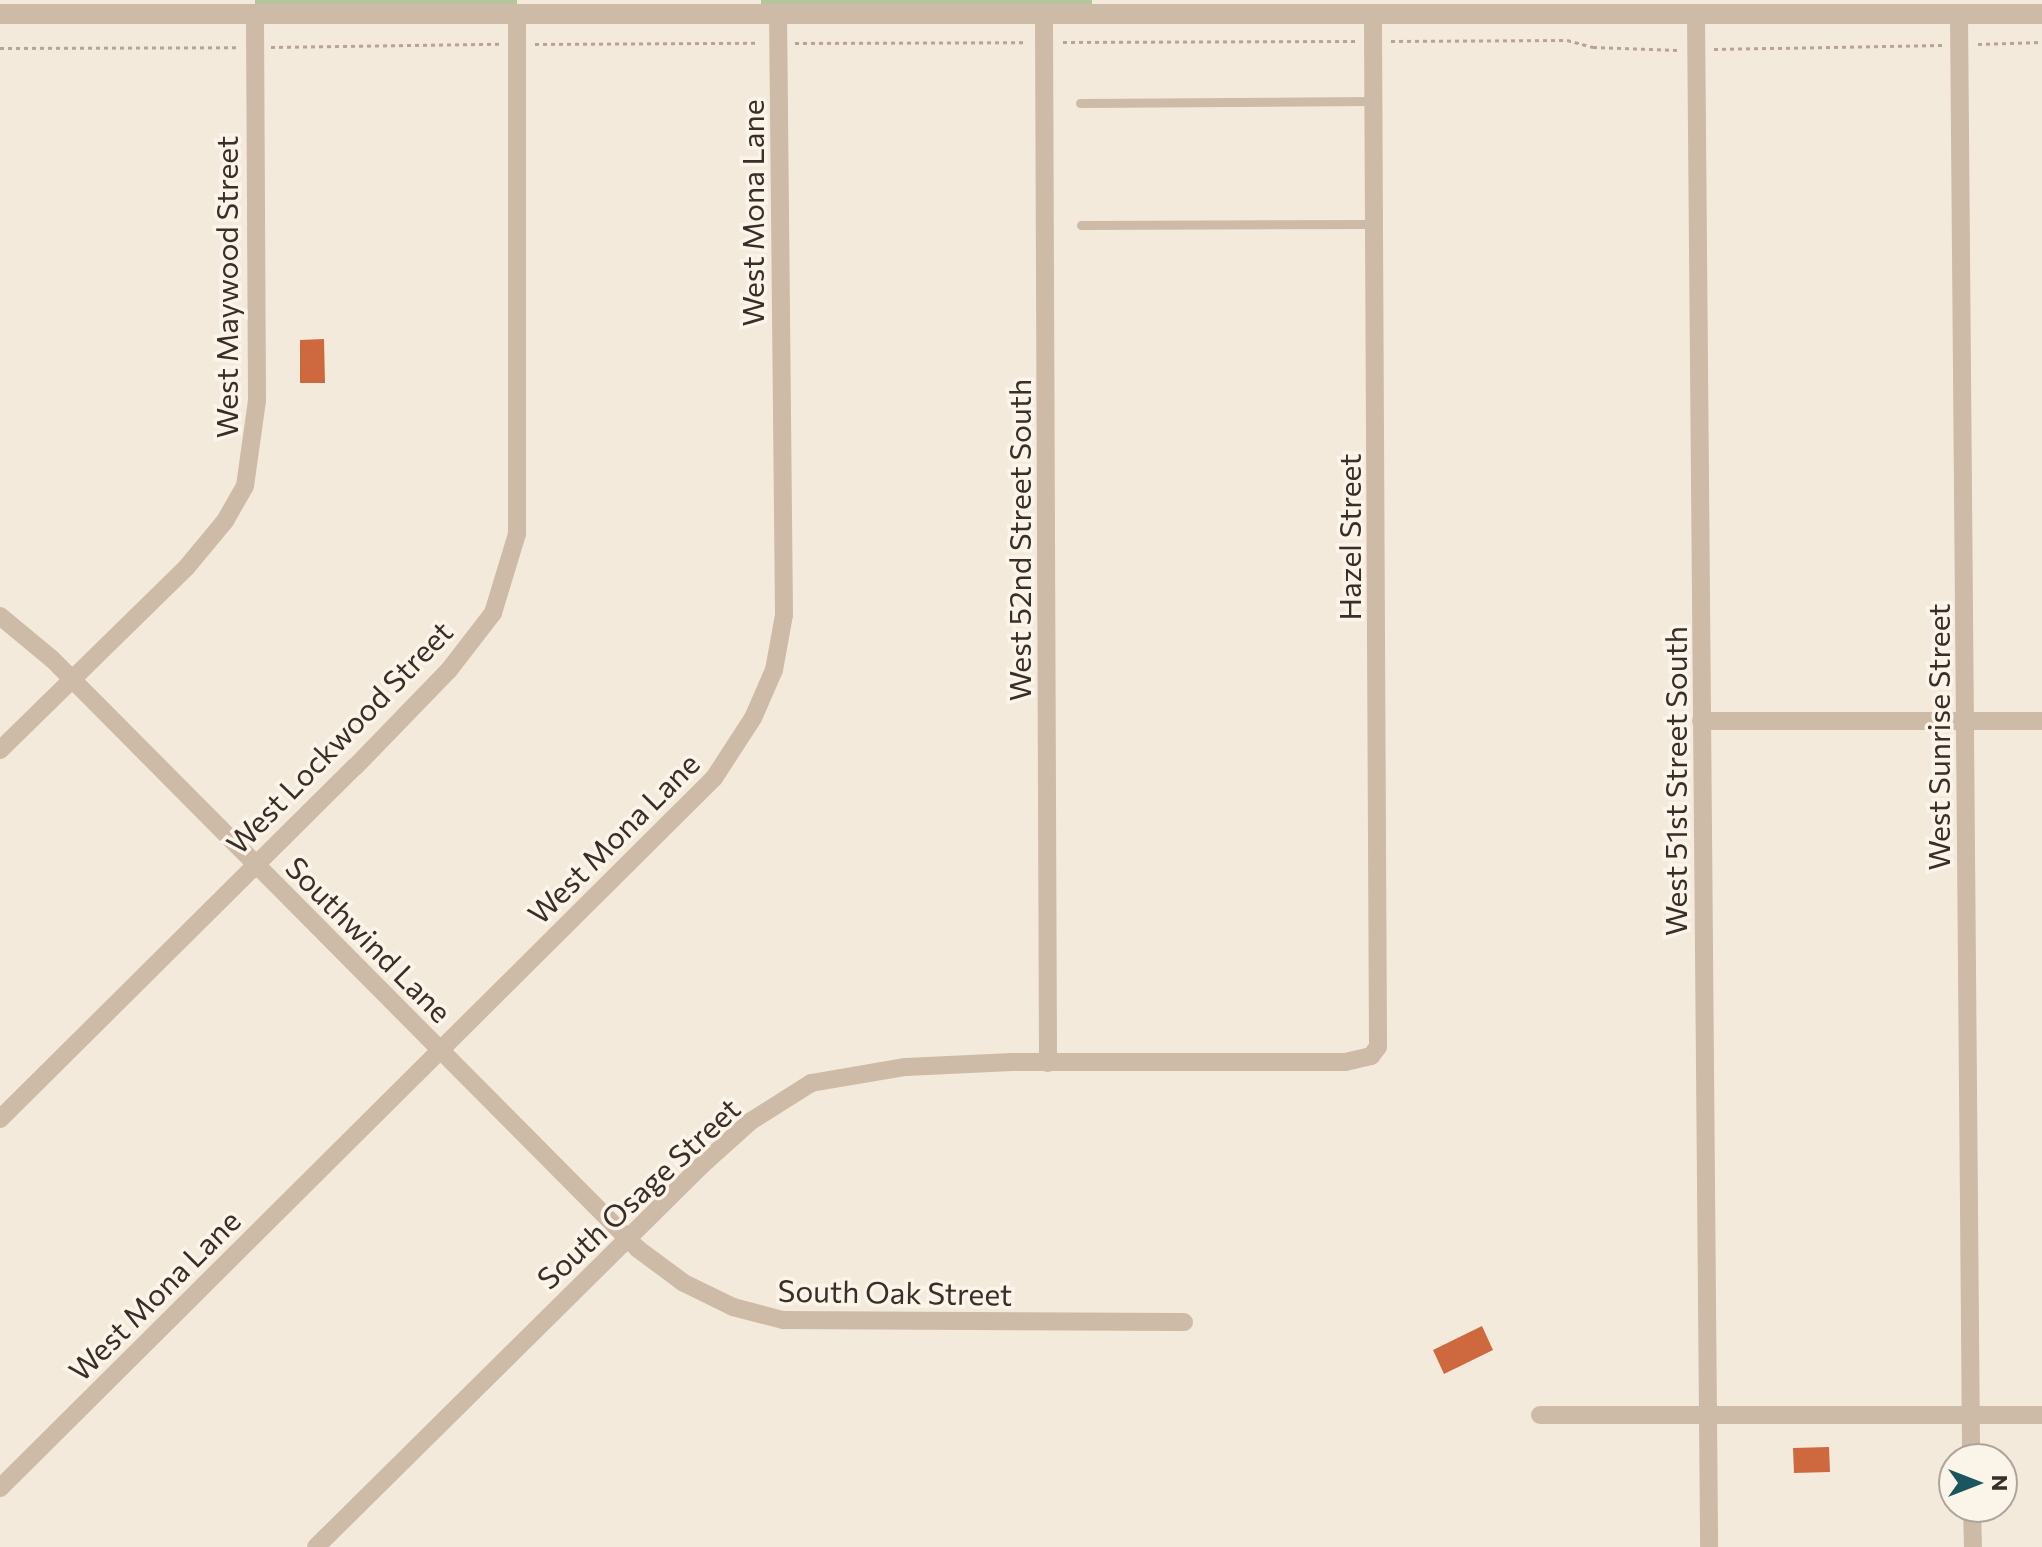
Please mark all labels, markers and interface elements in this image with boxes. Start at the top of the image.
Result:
street label: West Mona Lane [734,99,770,327]
street label: West Maywood Street [208,136,244,438]
street label: West 52nd Street South [1001,379,1037,701]
street label: Hazel Street [1331,453,1367,621]
street label: West Sunrise Street [1920,603,1956,871]
street label: West Lockwood Street [219,613,459,861]
street label: West 51st Street South [1657,626,1693,936]
street label: West Mona Lane [520,745,706,931]
street label: Southwind Lane [279,849,459,1029]
street label: South Osage Street [529,1090,747,1296]
street label: West Mona Lane [61,1202,247,1388]
street label: South Oak Street [777,1272,1013,1312]
north arrow [1938,1443,2018,1523]
text: N [1987,1475,2014,1491]

